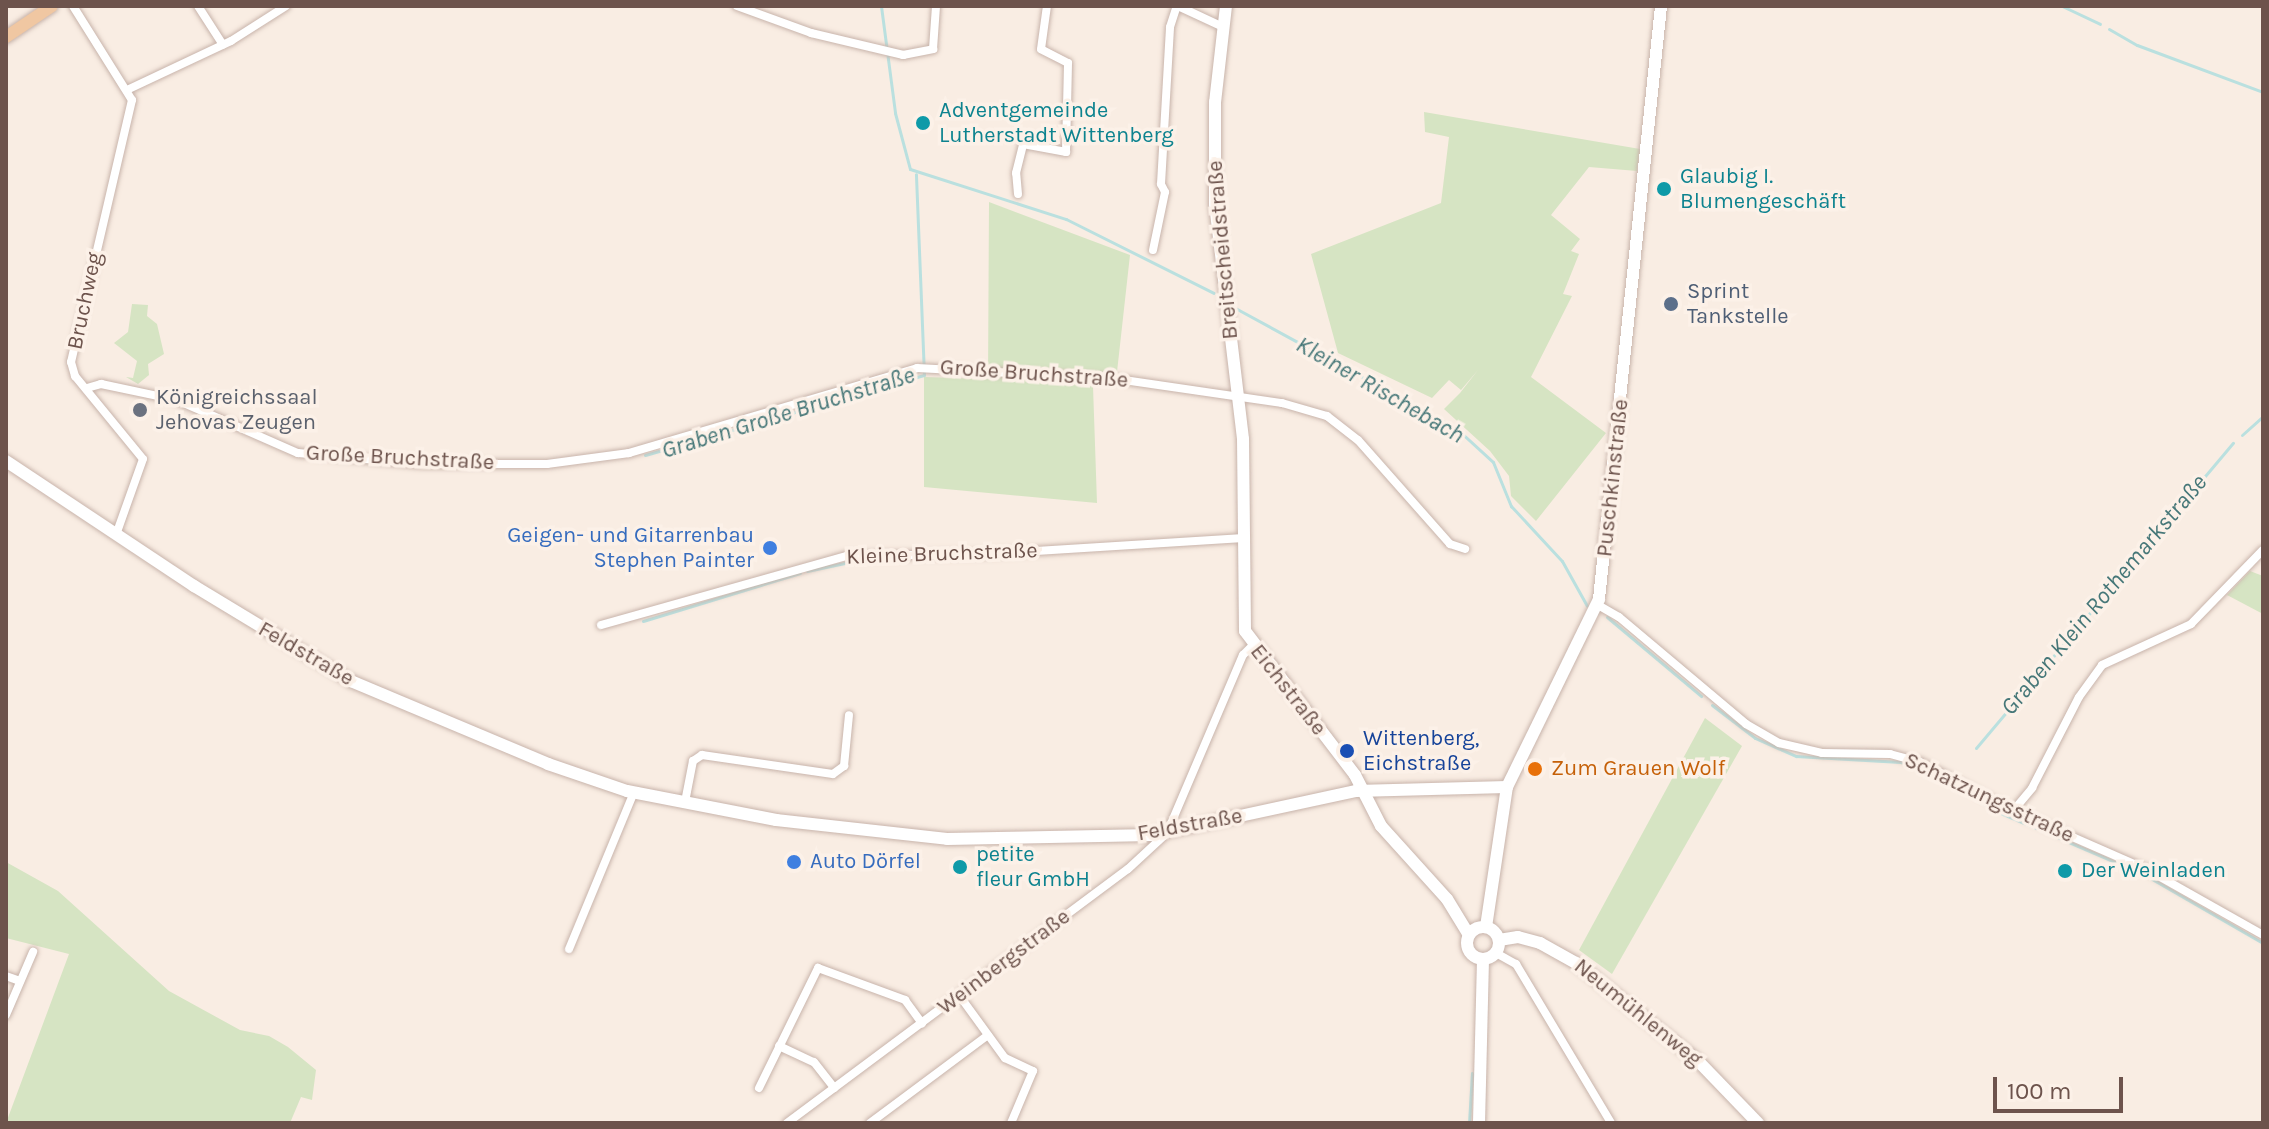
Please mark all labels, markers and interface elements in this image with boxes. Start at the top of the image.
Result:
place label: Adventgemeinde Lutherstadt Wittenberg [939,97,1174,148]
marker: Adventgemeinde Lutherstadt Wittenberg [914,114,932,132]
street label: Breitscheidstraße [1202,159,1244,341]
place label: Glaubig I. Blumengeschäft [1680,163,1846,214]
marker: Glaubig I. Blumengeschäft [1655,180,1673,198]
street label: Bruchweg [62,250,108,352]
place label: Sprint Tankstelle [1687,278,1789,330]
marker: Sprint Tankstelle [1662,295,1680,313]
water label: Kleiner Rischebach [1291,330,1469,450]
street label: Große Bruchstraße [939,354,1129,394]
water label: Graben Große Bruchstraße [658,361,918,465]
place label: Königreichssaal Jehovas Zeugen [156,384,318,436]
street label: Puschkinstraße [1592,398,1634,558]
marker: Königreichssaal Jehovas Zeugen [131,401,149,419]
street label: Große Bruchstraße [305,440,495,476]
water label: Graben Klein Rothemarkstraße [1995,469,2213,721]
place label: Geigen- und Gitarrenbau Stephen Painter [507,522,754,574]
street label: Kleine Bruchstraße [846,537,1038,571]
marker: Geigen- und Gitarrenbau Stephen Painter [761,539,779,557]
street label: Feldstraße [253,616,359,692]
street label: Eichstraße [1244,639,1332,741]
place label: Wittenberg, Eichstraße [1363,725,1479,776]
marker: Wittenberg, Eichstraße [1338,742,1356,760]
street label: Schatzungsstraße [1900,747,2078,849]
place label: Zum Grauen Wolf [1551,756,1725,782]
marker: Zum Grauen Wolf [1526,760,1544,778]
street label: Feldstraße [1135,803,1245,847]
place label: petite fleur GmbH [976,841,1090,892]
place label: Auto Dörfel [810,849,921,875]
marker: Auto Dörfel [785,853,803,871]
marker: petite fleur GmbH [951,858,969,876]
place label: Der Weinladen [2081,858,2226,884]
marker: Der Weinladen [2056,862,2074,880]
street label: Weinbergstraße [933,904,1075,1020]
street label: Neumühlenweg [1569,953,1707,1073]
scale bar [1997,1061,2127,1111]
text: 100 m [2007,1077,2072,1105]

